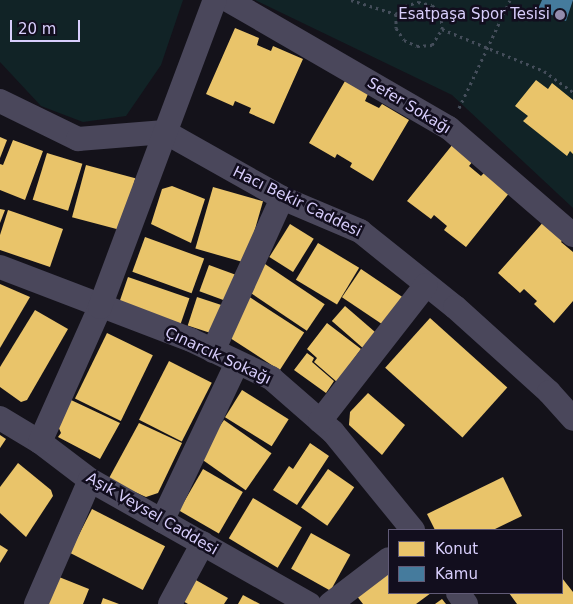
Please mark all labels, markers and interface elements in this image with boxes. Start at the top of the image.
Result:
place label: Esatpaşa Spor Tesisi [398,6,550,24]
marker: Esatpaşa Spor Tesisi [554,9,566,21]
scale bar [12,10,82,42]
text: 20 m [18,20,56,38]
street label: Sefer Sokağı [364,74,454,138]
street label: Hacı Bekir Caddesi [230,163,364,241]
street label: Çınarcık Sokağı [162,324,274,388]
street label: Aşık Veysel Caddesi [83,469,221,559]
legend [388,529,563,594]
text: Konut [435,540,478,558]
text: Kamu [435,565,478,583]

